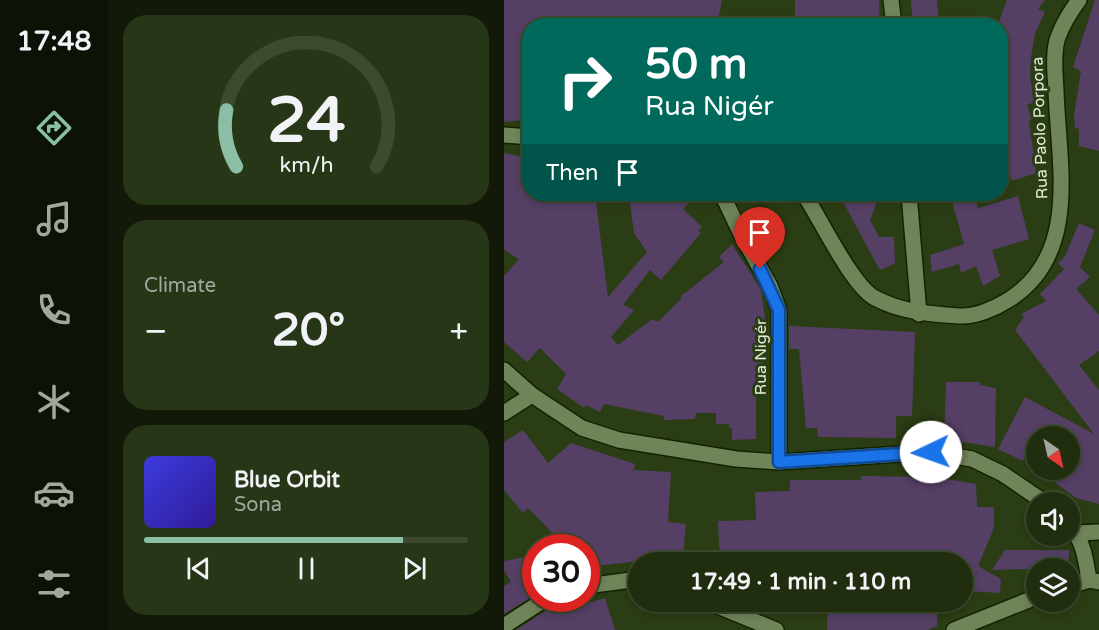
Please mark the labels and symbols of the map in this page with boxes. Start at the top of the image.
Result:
street label: Rua Paolo Porpora [1028,56,1052,200]
pin [734,207,785,269]
street label: Rua Nigér [751,318,771,395]
position arrow [899,420,963,484]
north arrow [1026,426,1080,480]
speed limit sign: 30 [522,534,600,612]

